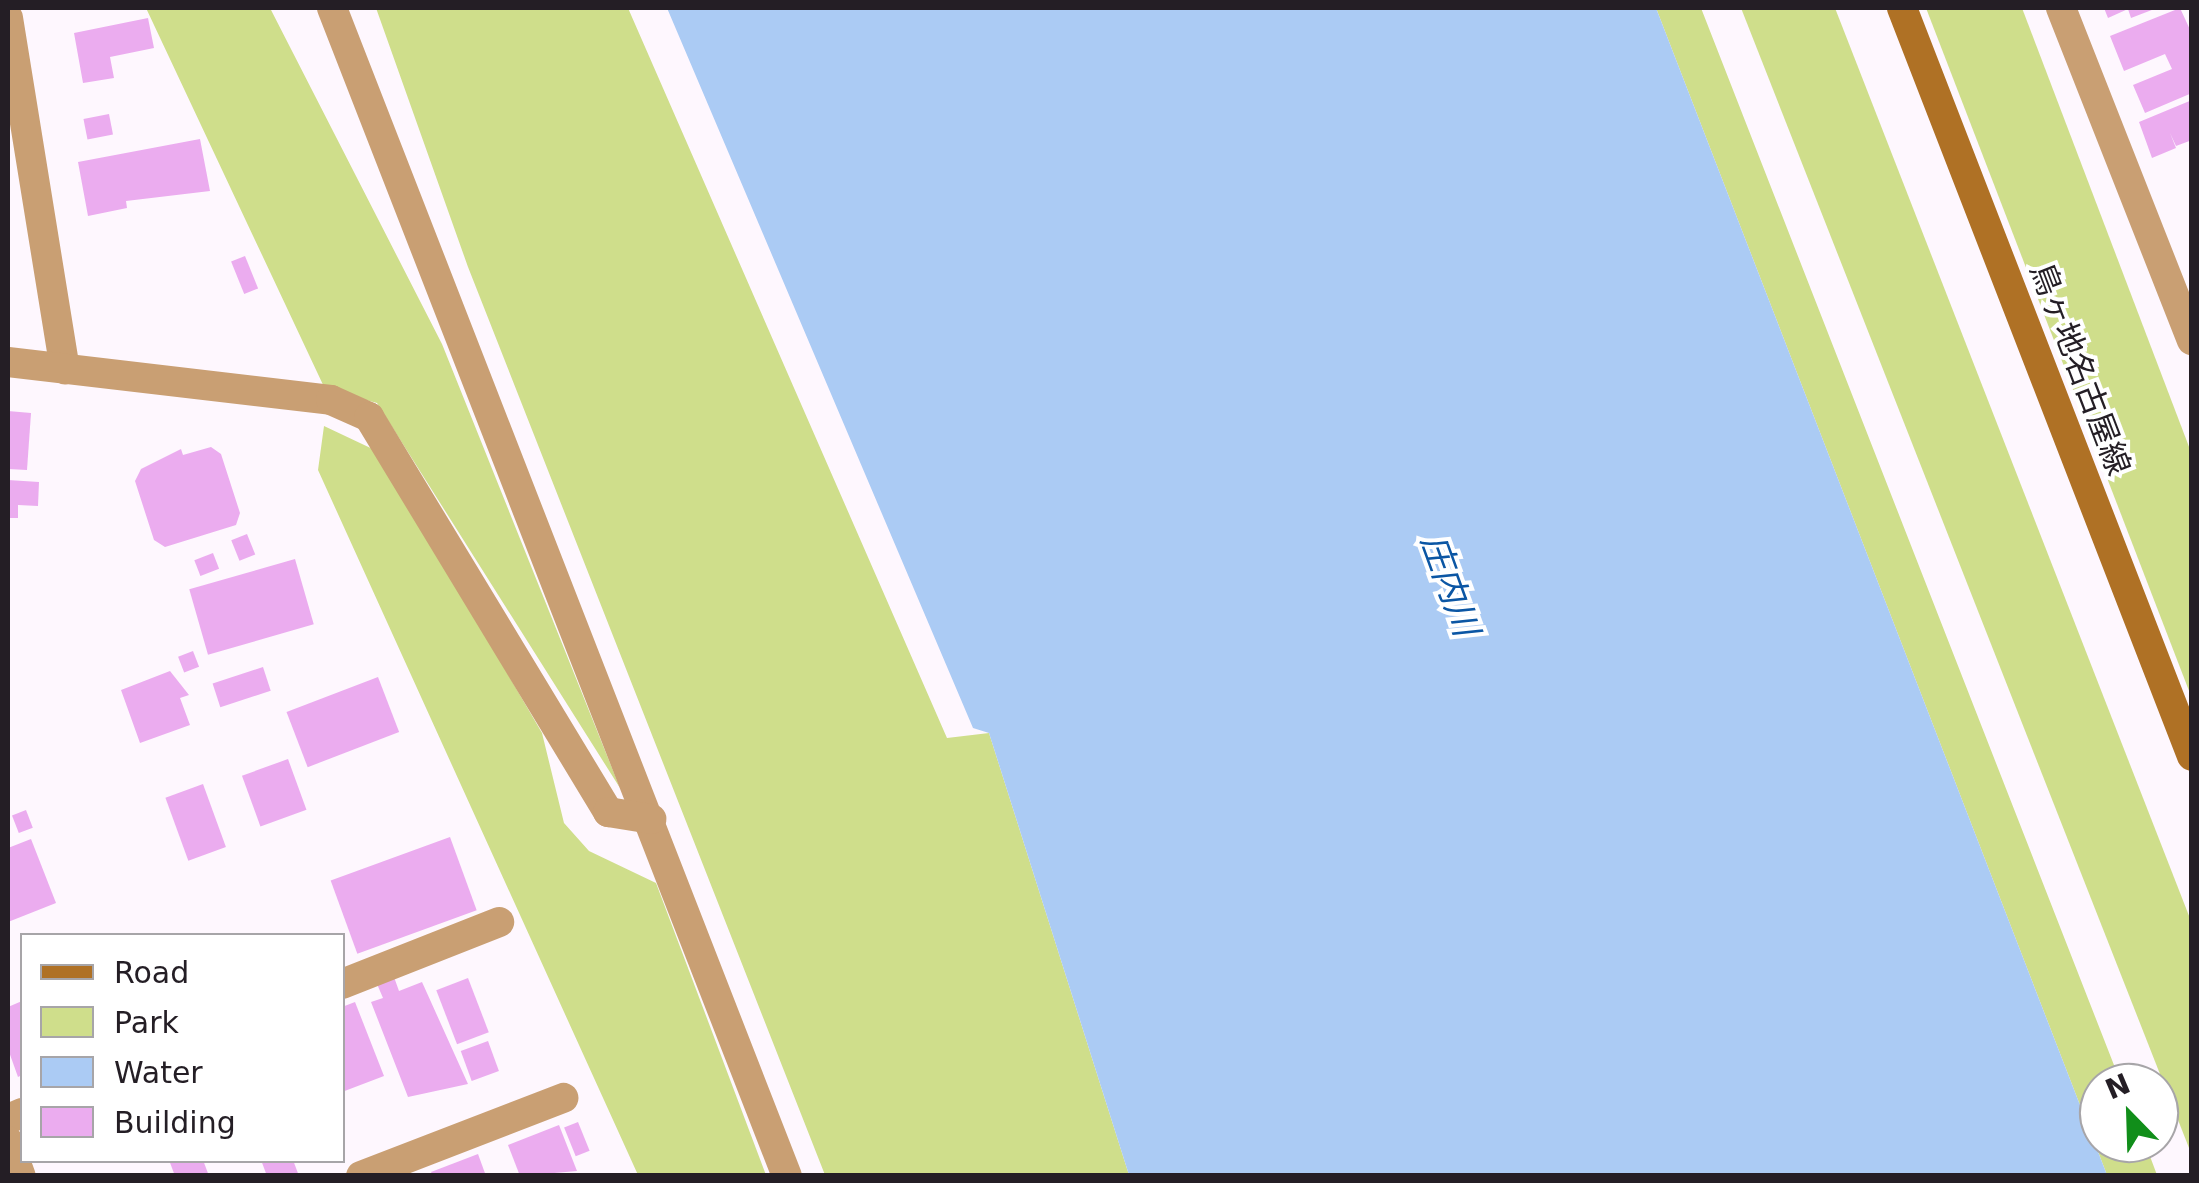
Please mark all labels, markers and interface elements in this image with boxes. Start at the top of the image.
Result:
street label: 鳥ヶ地名古屋線 [2022,258,2138,480]
water label: 庄内川 [1412,528,1488,642]
legend [20,933,345,1163]
text: Road [114,955,189,990]
text: Park [114,1005,179,1040]
text: Water [114,1055,203,1090]
north arrow [2079,1063,2179,1163]
text: N [2101,1067,2135,1107]
text: Building [114,1105,236,1140]

